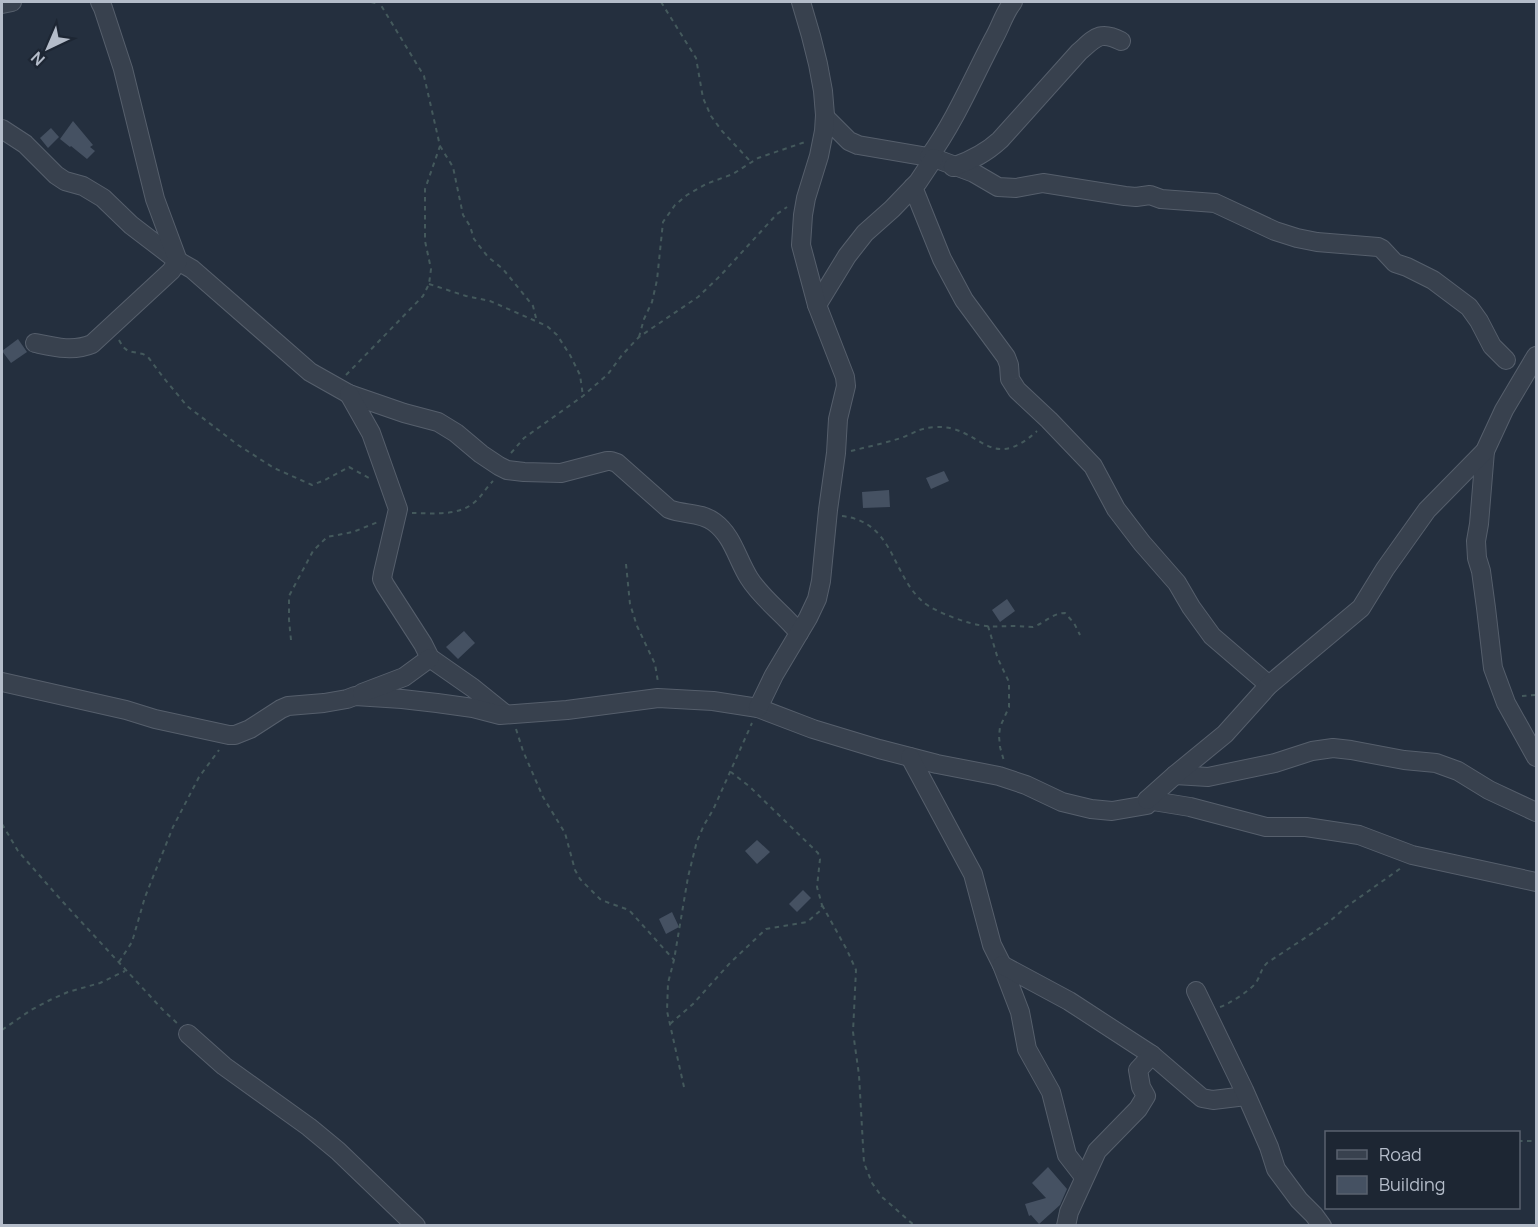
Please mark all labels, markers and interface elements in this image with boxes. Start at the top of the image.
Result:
north arrow [18,18,78,78]
text: N [26,47,49,71]
legend [1325,1131,1520,1209]
text: Road [1379,1142,1422,1166]
text: Building [1379,1172,1445,1196]

